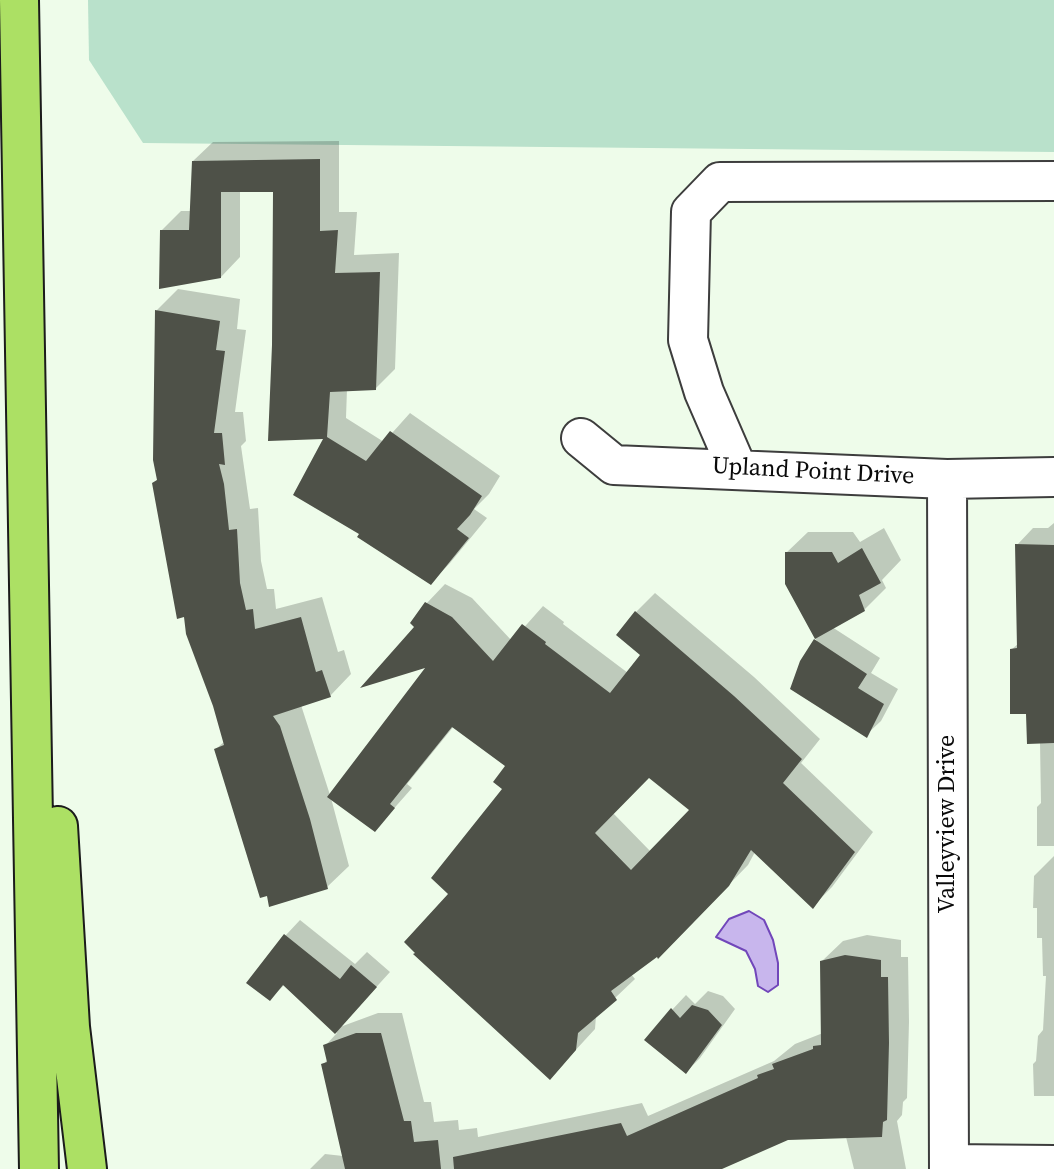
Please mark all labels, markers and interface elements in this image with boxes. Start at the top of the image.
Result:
street label: Upland Point Drive [711,452,915,492]
street label: Valleyview Drive [934,735,962,913]

